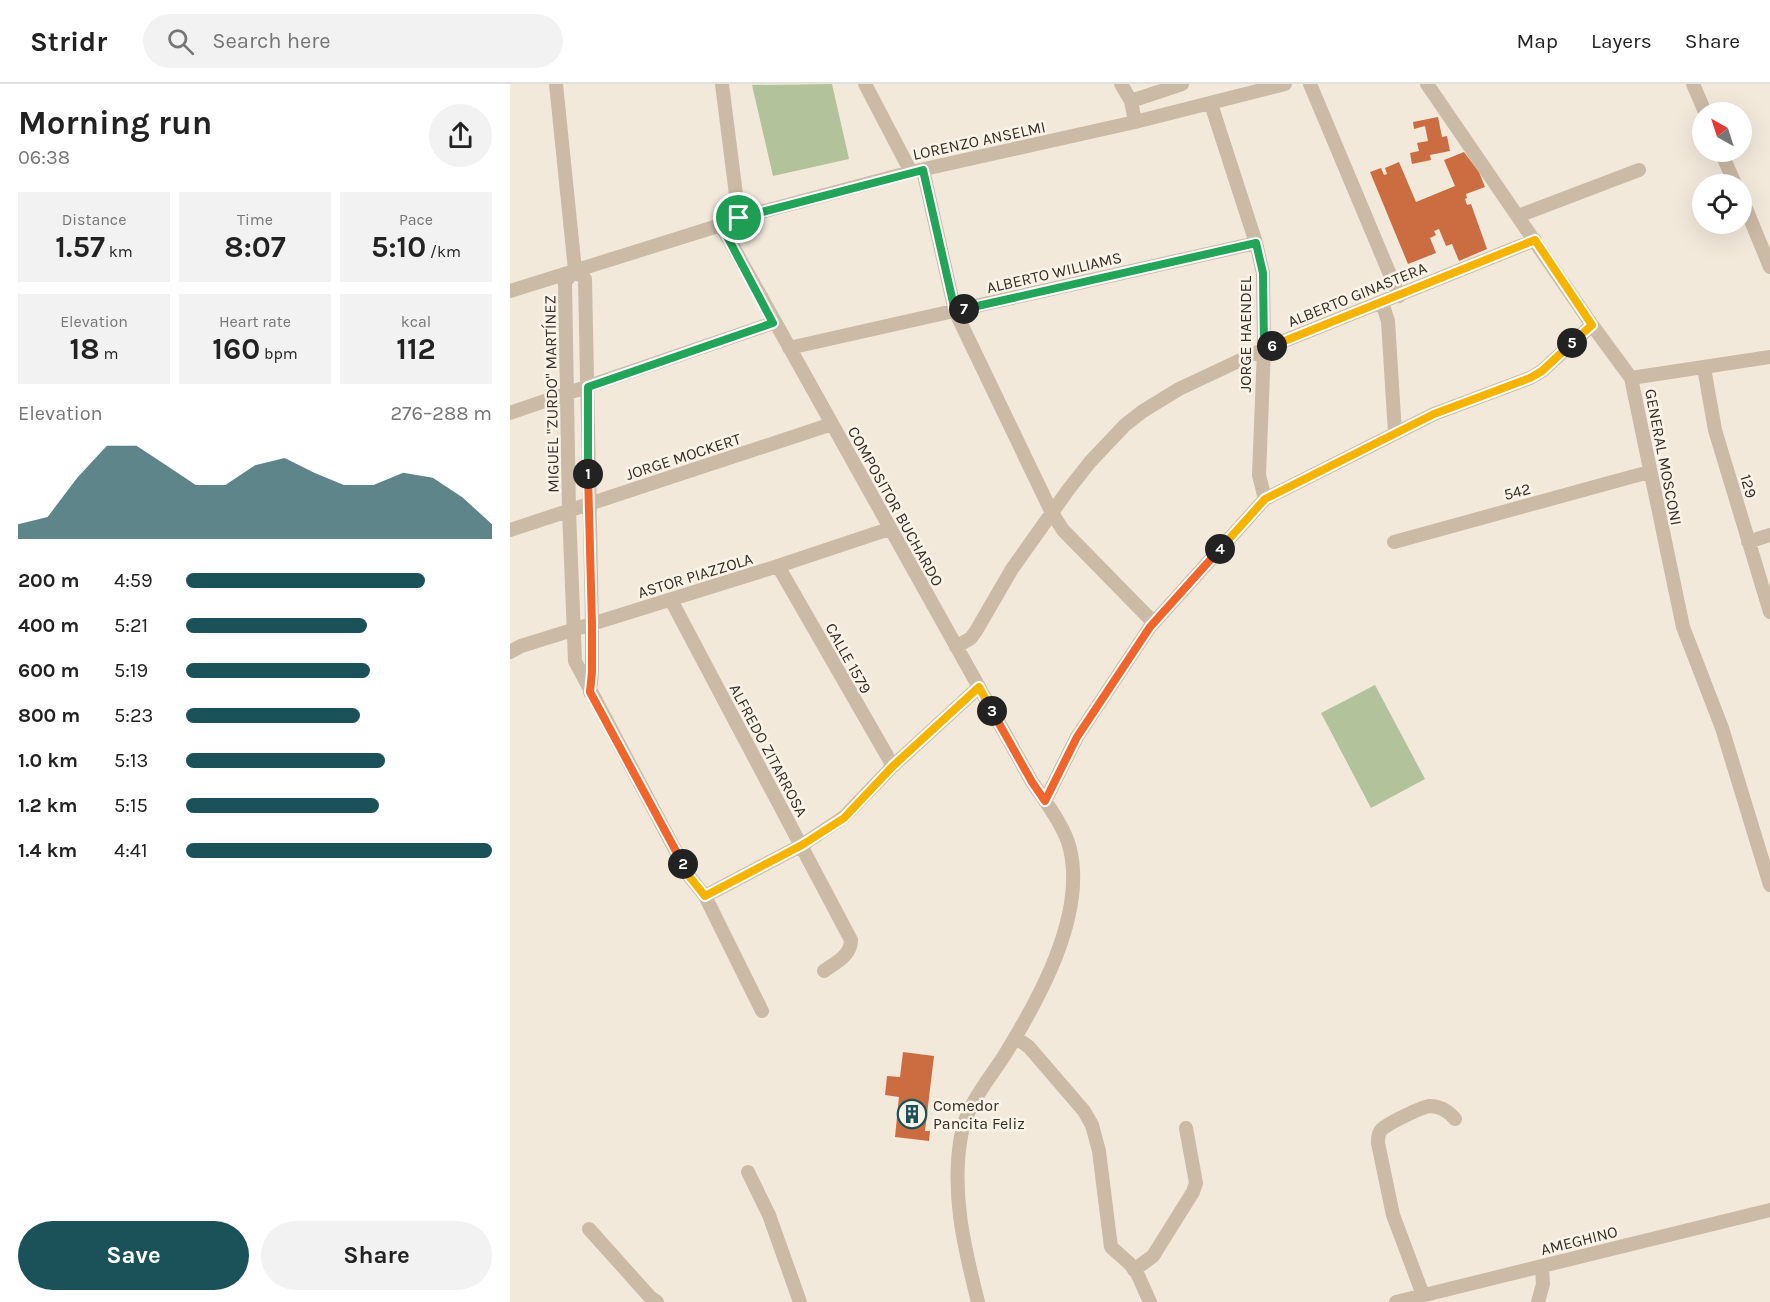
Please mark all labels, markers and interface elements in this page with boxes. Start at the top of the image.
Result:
search box [143,14,563,68]
text: Stridr [30,25,107,58]
icon: search [164,25,197,58]
text: Search here [212,28,331,54]
text: Map [1516,29,1558,53]
text: Layers [1591,29,1652,53]
text: Share [1685,29,1740,53]
north arrow [1692,102,1752,162]
map controls [1692,102,1752,234]
text: Morning run [18,104,212,142]
button: share [429,104,492,167]
street label: LORENZO ANSELMI [911,117,1047,164]
text: 06:38 [18,146,70,169]
button: locate [1692,174,1752,234]
pin [713,192,764,243]
icon: arrive [722,201,755,234]
text: Distance [62,210,126,229]
text: Time [237,210,273,229]
text: Pace [399,210,433,229]
text: 1.57 [55,229,105,265]
text: 8:07 [224,229,286,265]
text: 5:10 [371,229,426,265]
text: km [105,242,133,261]
text: /km [426,242,461,261]
street label: ALBERTO WILLIAMS [985,248,1124,297]
street label: ALBERTO GINASTERA [1285,258,1429,331]
street label: JORGE HAENDEL [1236,275,1255,392]
pin: 7 [949,294,979,324]
street label: MIGUEL "ZURDO" MARTÍNEZ [540,295,563,493]
text: 7 [960,299,968,318]
text: Elevation [60,312,128,331]
text: Heart rate [219,312,291,331]
text: kcal [401,312,431,331]
pin: 5 [1557,328,1587,358]
text: 18 [70,331,100,367]
text: 160 [212,331,260,367]
text: 112 [396,331,436,367]
pin: 6 [1257,331,1287,361]
text: 5 [1567,333,1577,352]
text: 6 [1267,336,1277,355]
text: m [100,344,118,363]
text: bpm [260,344,298,363]
street label: GENERAL MOSCONI [1641,387,1686,527]
text: Elevation [18,402,103,425]
text: 276–288 m [390,402,492,425]
street label: COMPOSITOR BUCHARDO [844,423,947,589]
street label: JORGE MOCKERT [623,429,743,484]
pin: 1 [573,459,603,489]
text: 1 [585,464,591,483]
street label: 129 [1736,472,1761,500]
street label: 542 [1502,479,1533,504]
pin: 4 [1205,534,1235,564]
text: 4 [1215,539,1225,558]
street label: ASTOR PIAZZOLA [635,549,755,602]
text: 200 m [18,569,79,592]
text: 4:59 [114,569,153,592]
text: 400 m [18,614,79,637]
text: 5:21 [114,614,148,637]
street label: CALLE 1579 [821,620,876,697]
text: 600 m [18,659,79,682]
text: 5:19 [114,659,148,682]
street label: ALFREDO ZITARROSA [725,681,812,820]
pin: 3 [977,696,1007,726]
text: 3 [987,701,997,720]
text: 800 m [18,704,80,727]
text: 5:23 [114,704,153,727]
text: 1.0 km [18,749,78,772]
text: 5:13 [114,749,148,772]
text: 1.2 km [18,794,77,817]
text: 5:15 [114,794,148,817]
text: 1.4 km [18,839,77,862]
text: 4:41 [114,839,148,862]
pin: 2 [668,849,698,879]
text: 2 [678,854,688,873]
place label: Comedor Pancita Feliz [933,1096,1025,1133]
building icon: Comedor Pancita Feliz [896,1098,928,1130]
button: Save [18,1221,249,1290]
button: Share [261,1221,492,1290]
street label: AMEGHINO [1539,1222,1620,1259]

